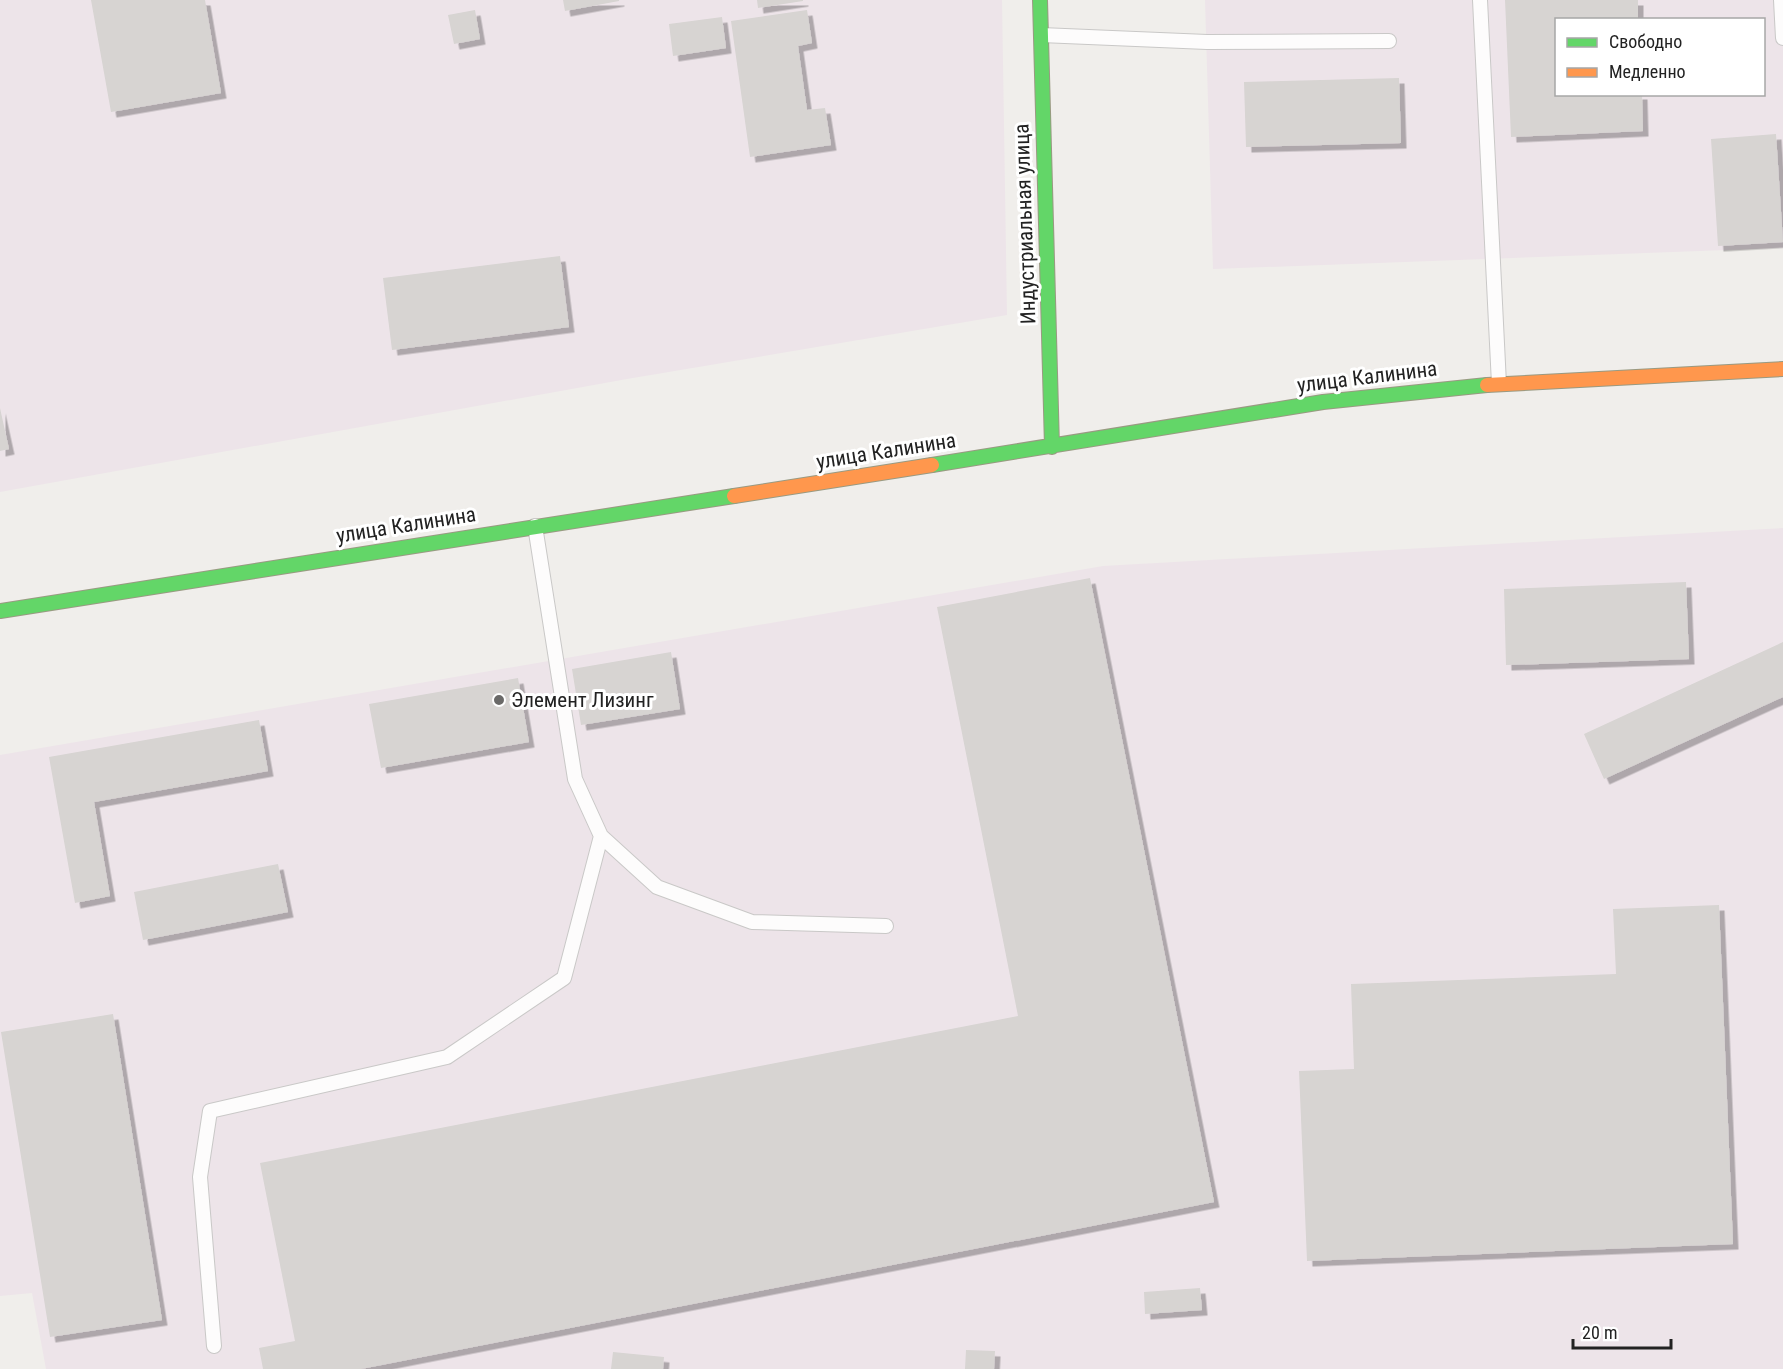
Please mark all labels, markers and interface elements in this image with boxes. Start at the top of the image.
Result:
legend [1555,18,1765,96]
text: Свободно [1609,31,1682,52]
text: Медленно [1609,61,1686,82]
street label: Индустриальная улица [1010,123,1040,325]
street label: улица Калинина [1296,356,1438,398]
street label: улица Калинина [814,428,958,474]
street label: улица Калинина [334,502,478,548]
place label: Элемент Лизинг [511,688,654,712]
marker: Элемент Лизинг [492,693,506,707]
scale bar [1573,1312,1670,1350]
text: 20 m [1582,1322,1617,1343]

